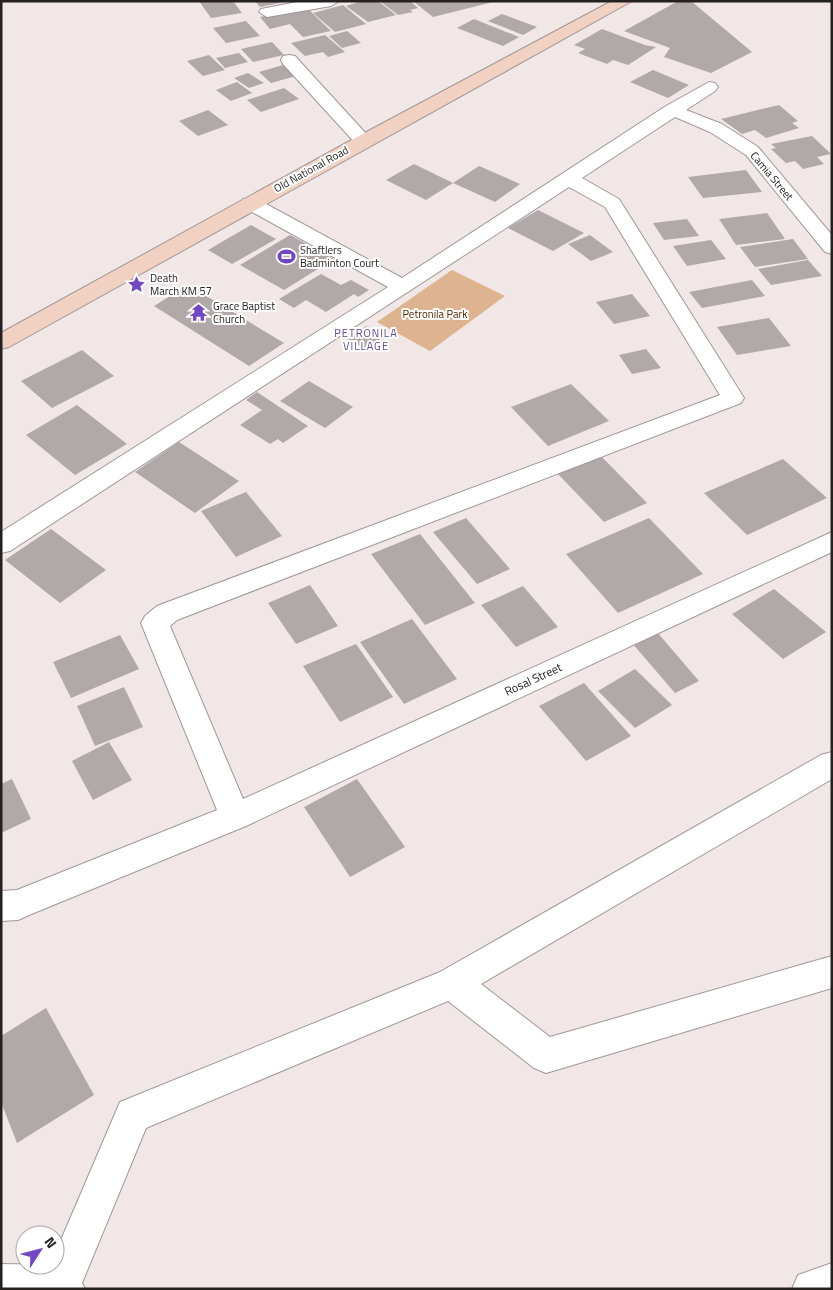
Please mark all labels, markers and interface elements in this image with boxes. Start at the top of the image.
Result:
street label: Old National Road [271,142,351,196]
street label: Camia Street [747,148,797,204]
place label: Shaftlers Badminton Court [300,242,379,271]
sports icon: Shaftlers Badminton Court [276,246,296,266]
place label: Death March KM 57 [150,270,212,299]
place icon: Death March KM 57 [126,274,146,294]
place label: Grace Baptist Church [213,298,275,327]
temple icon: Grace Baptist Church [189,302,209,322]
park label: Petronila Park [402,306,468,322]
district label: PETRONILA VILLAGE [334,325,398,354]
street label: Rosal Street [501,657,566,701]
north arrow [15,1225,65,1275]
text: N [40,1232,62,1252]

